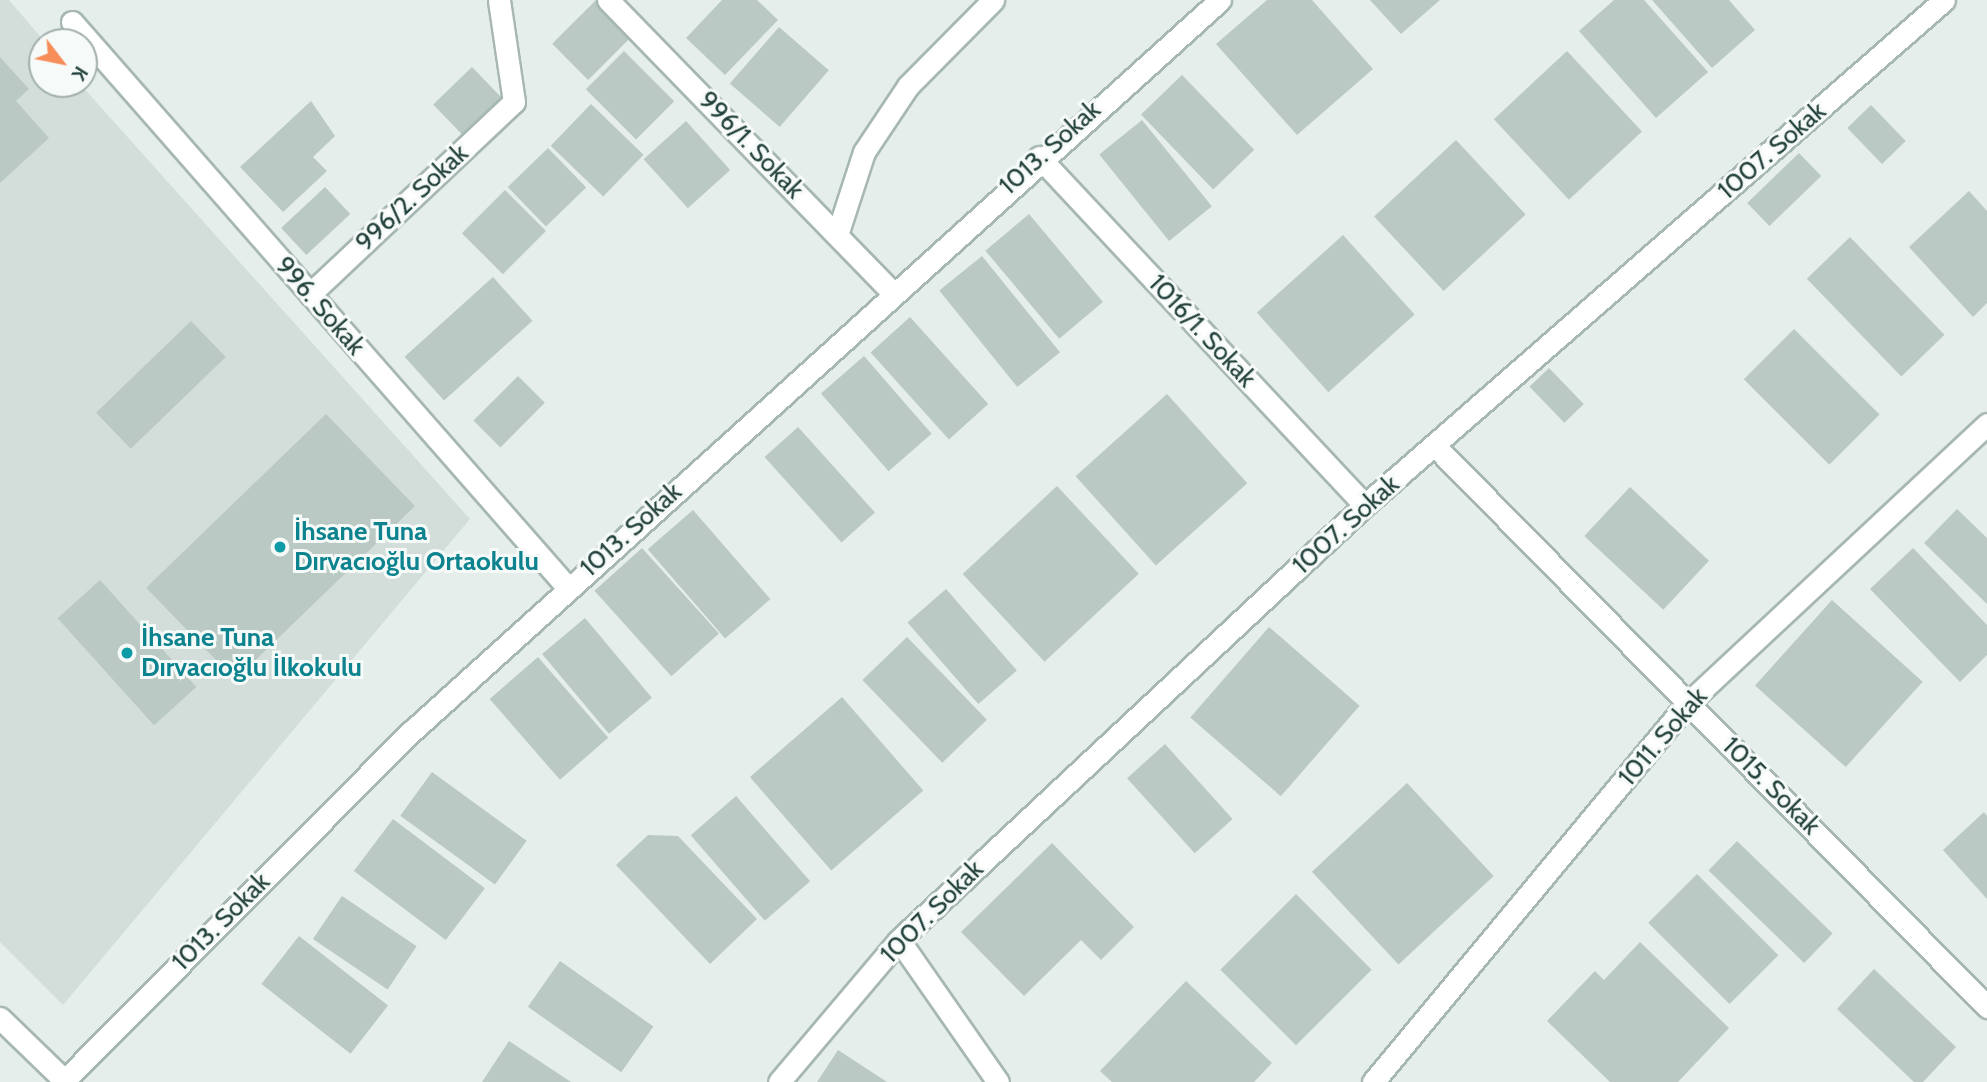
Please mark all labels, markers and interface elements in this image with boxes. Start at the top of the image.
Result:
north arrow [28,28,98,98]
text: K [67,62,92,84]
street label: 996/1. Sokak [692,85,810,205]
street label: 1013. Sokak [993,94,1107,202]
street label: 1007. Sokak [1712,96,1832,206]
street label: 996/2. Sokak [349,138,475,258]
street label: 996. Sokak [269,250,371,362]
street label: 1016/1. Sokak [1142,268,1262,394]
street label: 1007. Sokak [1286,469,1406,581]
street label: 1013. Sokak [574,476,688,584]
place label: İhsane Tuna Dırvacıoğlu Ortaokulu [294,516,539,578]
marker: İhsane Tuna Dırvacıoğlu Ortaokulu [272,539,288,555]
place label: İhsane Tuna Dırvacıoğlu İlkokulu [141,622,362,684]
marker: İhsane Tuna Dırvacıoğlu İlkokulu [119,645,135,661]
street label: 1011. Sokak [1612,681,1714,793]
street label: 1015. Sokak [1716,731,1826,841]
street label: 1007. Sokak [874,854,990,970]
street label: 1013. Sokak [166,867,276,977]

